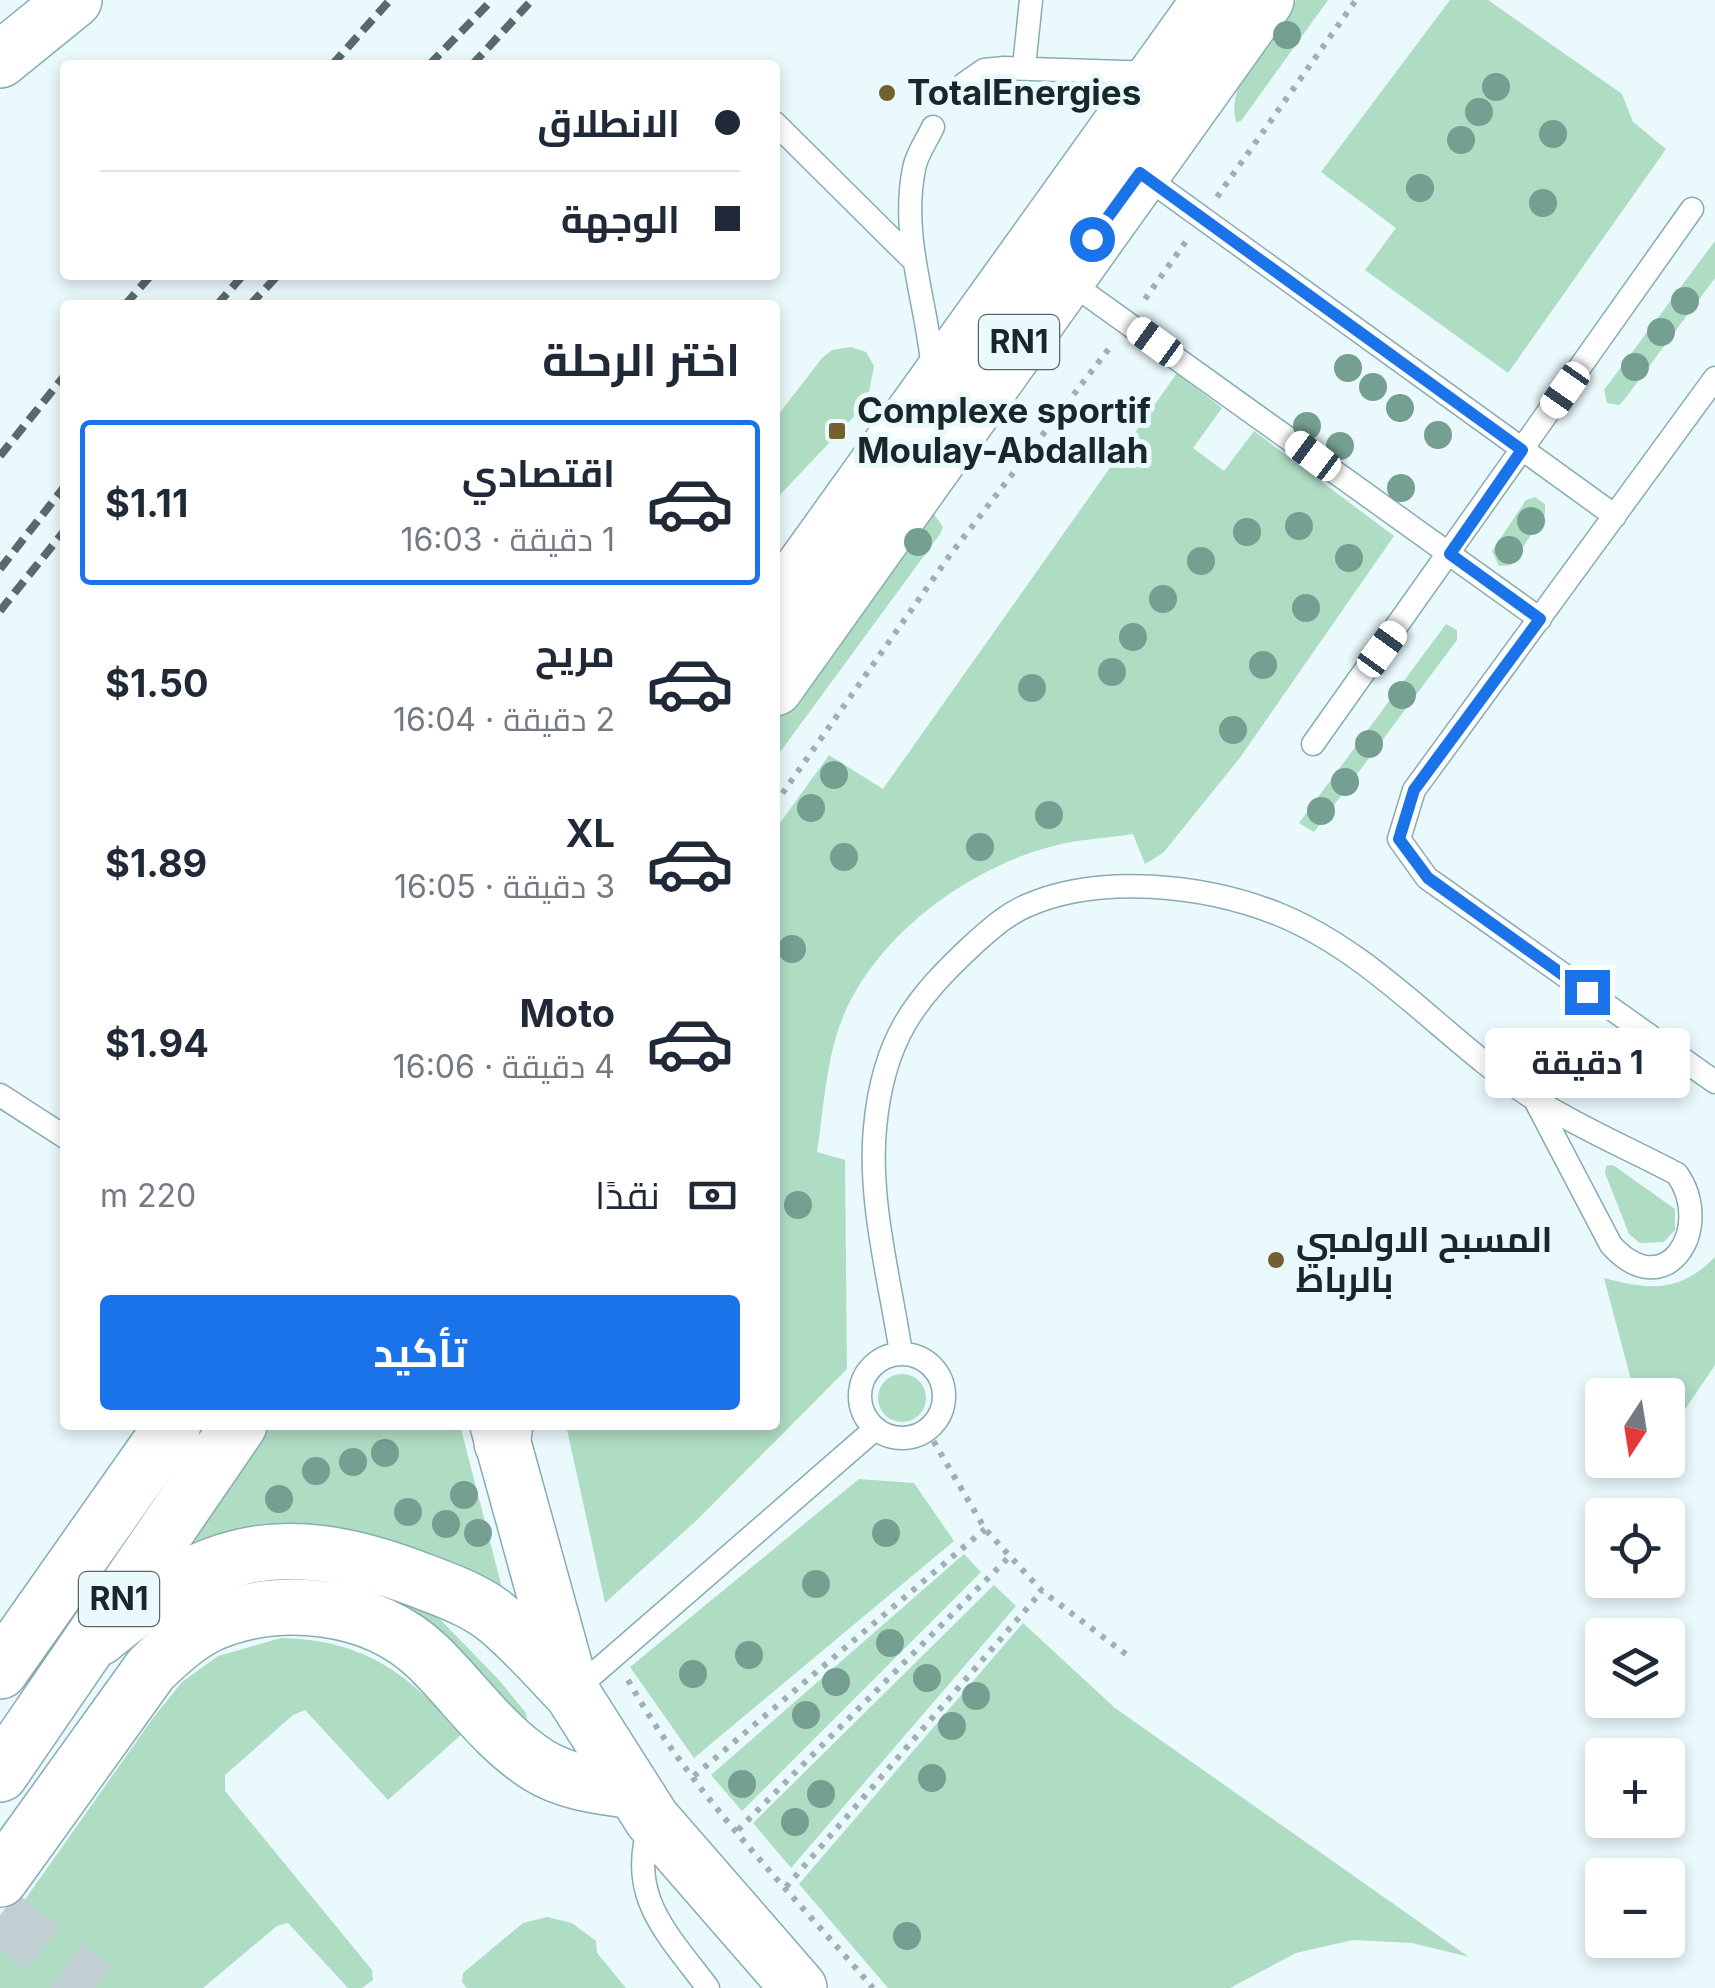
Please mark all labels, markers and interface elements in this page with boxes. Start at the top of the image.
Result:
place label: TotalEnergies [907,71,1141,113]
marker: TotalEnergies [876,82,898,104]
text: الانطلاق [537,100,680,146]
text: الوجهة [561,196,680,242]
route start [1070,217,1115,262]
car [1122,312,1188,372]
road number: RN1 [979,315,1059,369]
text: اختر الرحلة [542,332,740,387]
car [1536,357,1594,423]
place label: Complexe sportif Moulay-Abdallah [857,389,1151,471]
marker: Complexe sportif Moulay-Abdallah [826,420,848,442]
car [1280,426,1346,486]
text: اقتصادي [462,450,615,496]
icon: car [645,458,735,548]
text: $1.11 [105,480,188,526]
text: 1 دقيقة · 16:03 [401,520,615,559]
car [1352,616,1412,682]
text: مريح [535,630,615,676]
icon: car [645,638,735,728]
text: $1.50 [105,660,209,706]
text: 2 دقيقة · 16:04 [393,700,615,739]
text: XL [565,810,615,856]
icon: car [645,818,735,908]
text: $1.89 [105,840,207,886]
text: 3 دقيقة · 16:05 [394,867,615,906]
route end [1565,970,1610,1015]
text: Moto [519,990,615,1036]
icon: car [645,998,735,1088]
text: $1.94 [105,1020,209,1066]
callout: 1 دقيقة [1484,1027,1690,1097]
text: 1 دقيقة [1532,1043,1643,1082]
text: 4 دقيقة · 16:06 [393,1047,615,1086]
icon: cash [685,1168,740,1223]
text: نقدًا [595,1172,660,1218]
text: 220 m [100,1176,196,1215]
place label: المسبح الاولمبي بالرباط [1296,1218,1552,1301]
marker: المسبح الاولمبي بالرباط [1265,1249,1287,1271]
button: تأكيد [100,1295,740,1410]
north arrow [1585,1378,1685,1478]
map controls [1585,1378,1685,1958]
button: locate [1585,1498,1685,1598]
road number: RN1 [79,1572,159,1626]
button: layers [1585,1618,1685,1718]
button: + [1585,1738,1685,1838]
button: − [1585,1858,1685,1958]

